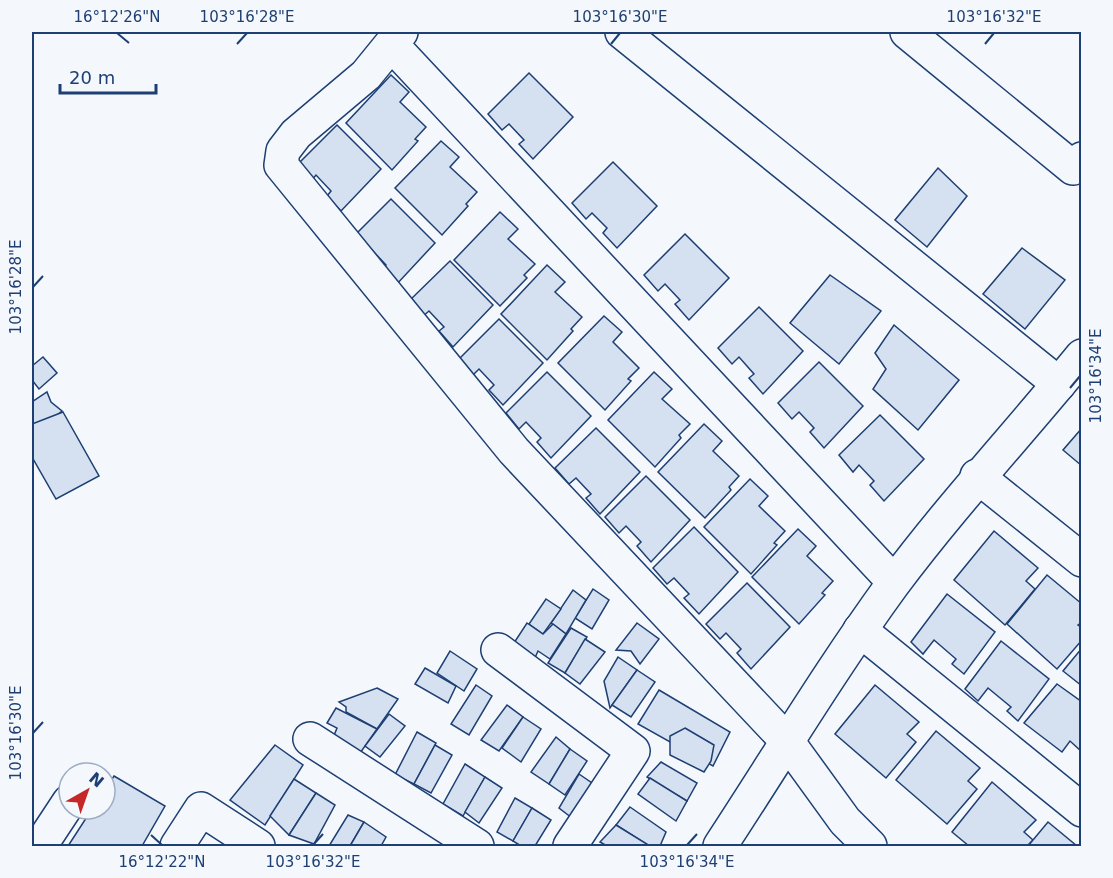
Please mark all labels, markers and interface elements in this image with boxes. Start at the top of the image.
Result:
text: 16°12'26"N [73,8,161,26]
text: 103°16'28"E [200,8,294,26]
text: 103°16'30"E [573,8,667,26]
text: 103°16'32"E [947,8,1041,26]
scale bar [60,57,156,95]
text: 20 m [69,67,115,88]
text: 103°16'28"E [7,240,25,334]
text: 103°16'34"E [1087,329,1105,423]
text: 103°16'30"E [7,686,25,780]
north arrow [57,761,117,821]
text: N [85,768,108,791]
text: 16°12'22"N [118,853,206,871]
text: 103°16'32"E [266,853,360,871]
text: 103°16'34"E [640,853,734,871]

